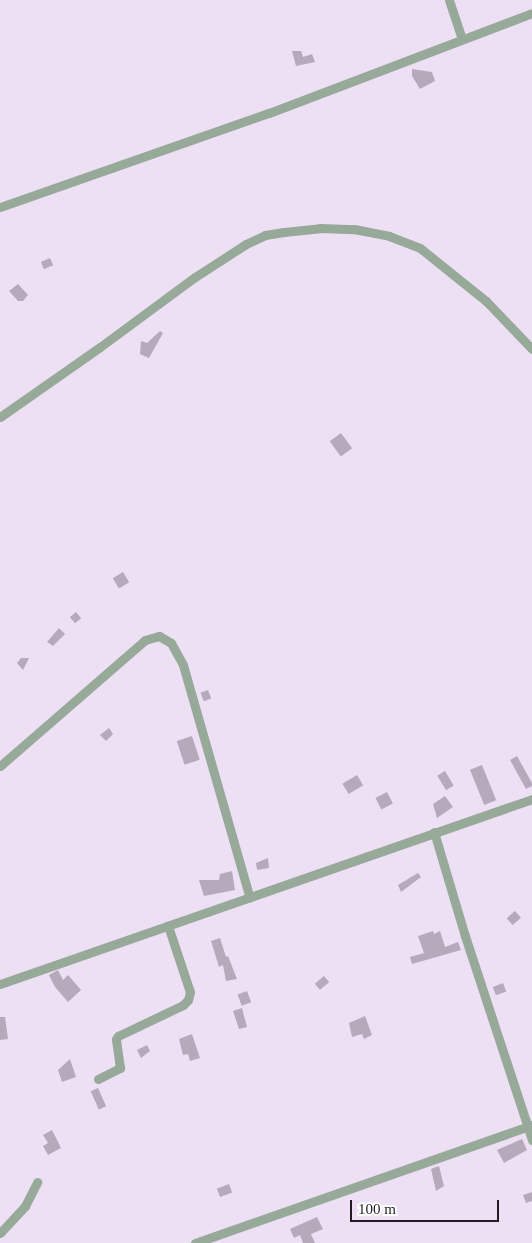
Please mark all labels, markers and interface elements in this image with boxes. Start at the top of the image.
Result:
scale bar [352,1190,501,1222]
text: 100 m [358,1201,396,1217]

